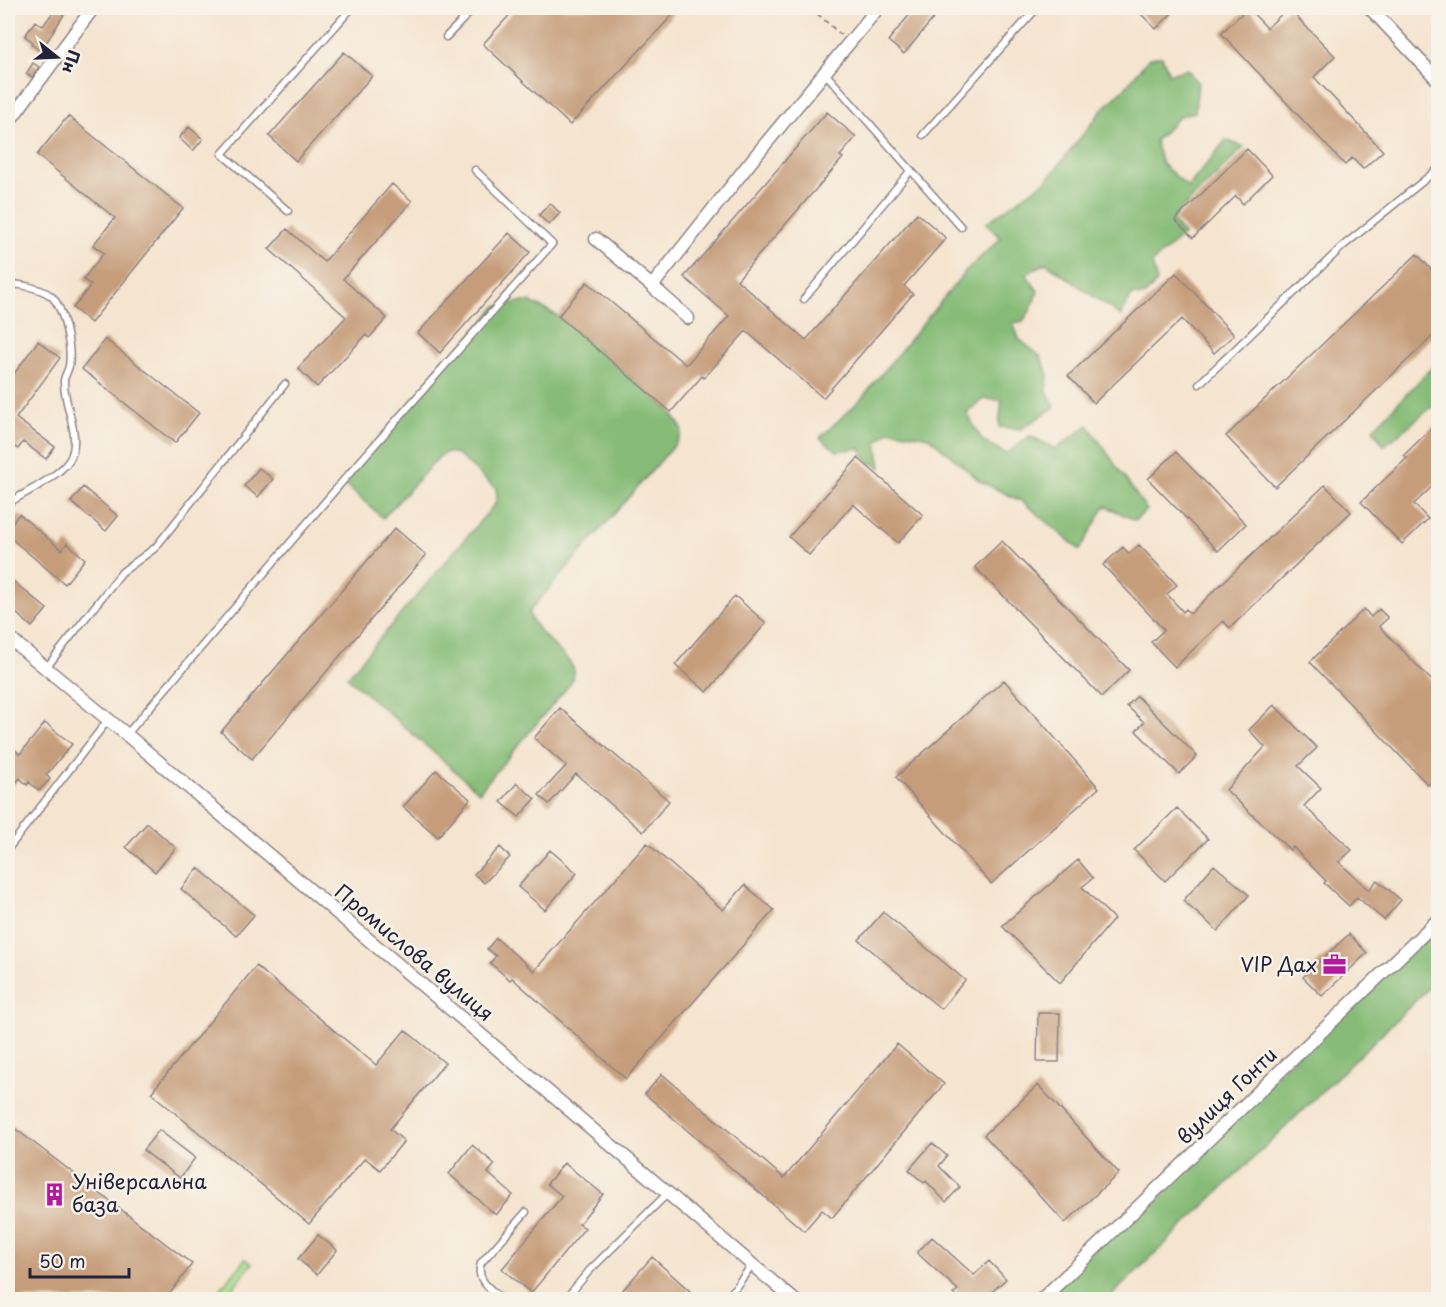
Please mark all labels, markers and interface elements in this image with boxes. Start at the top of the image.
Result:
north arrow [27,27,87,87]
text: Пн [57,47,87,77]
street label: Промислова вулиця [329,877,501,1028]
place label: VIP Дах [1241,949,1317,979]
office icon: VIP Дах [1322,952,1348,978]
street label: вулиця Гонти [1170,1040,1283,1151]
place label: Універсальна база [72,1166,207,1219]
building icon: Універсальна база [41,1181,67,1207]
scale bar [30,1241,129,1279]
text: 50 m [39,1247,86,1274]

